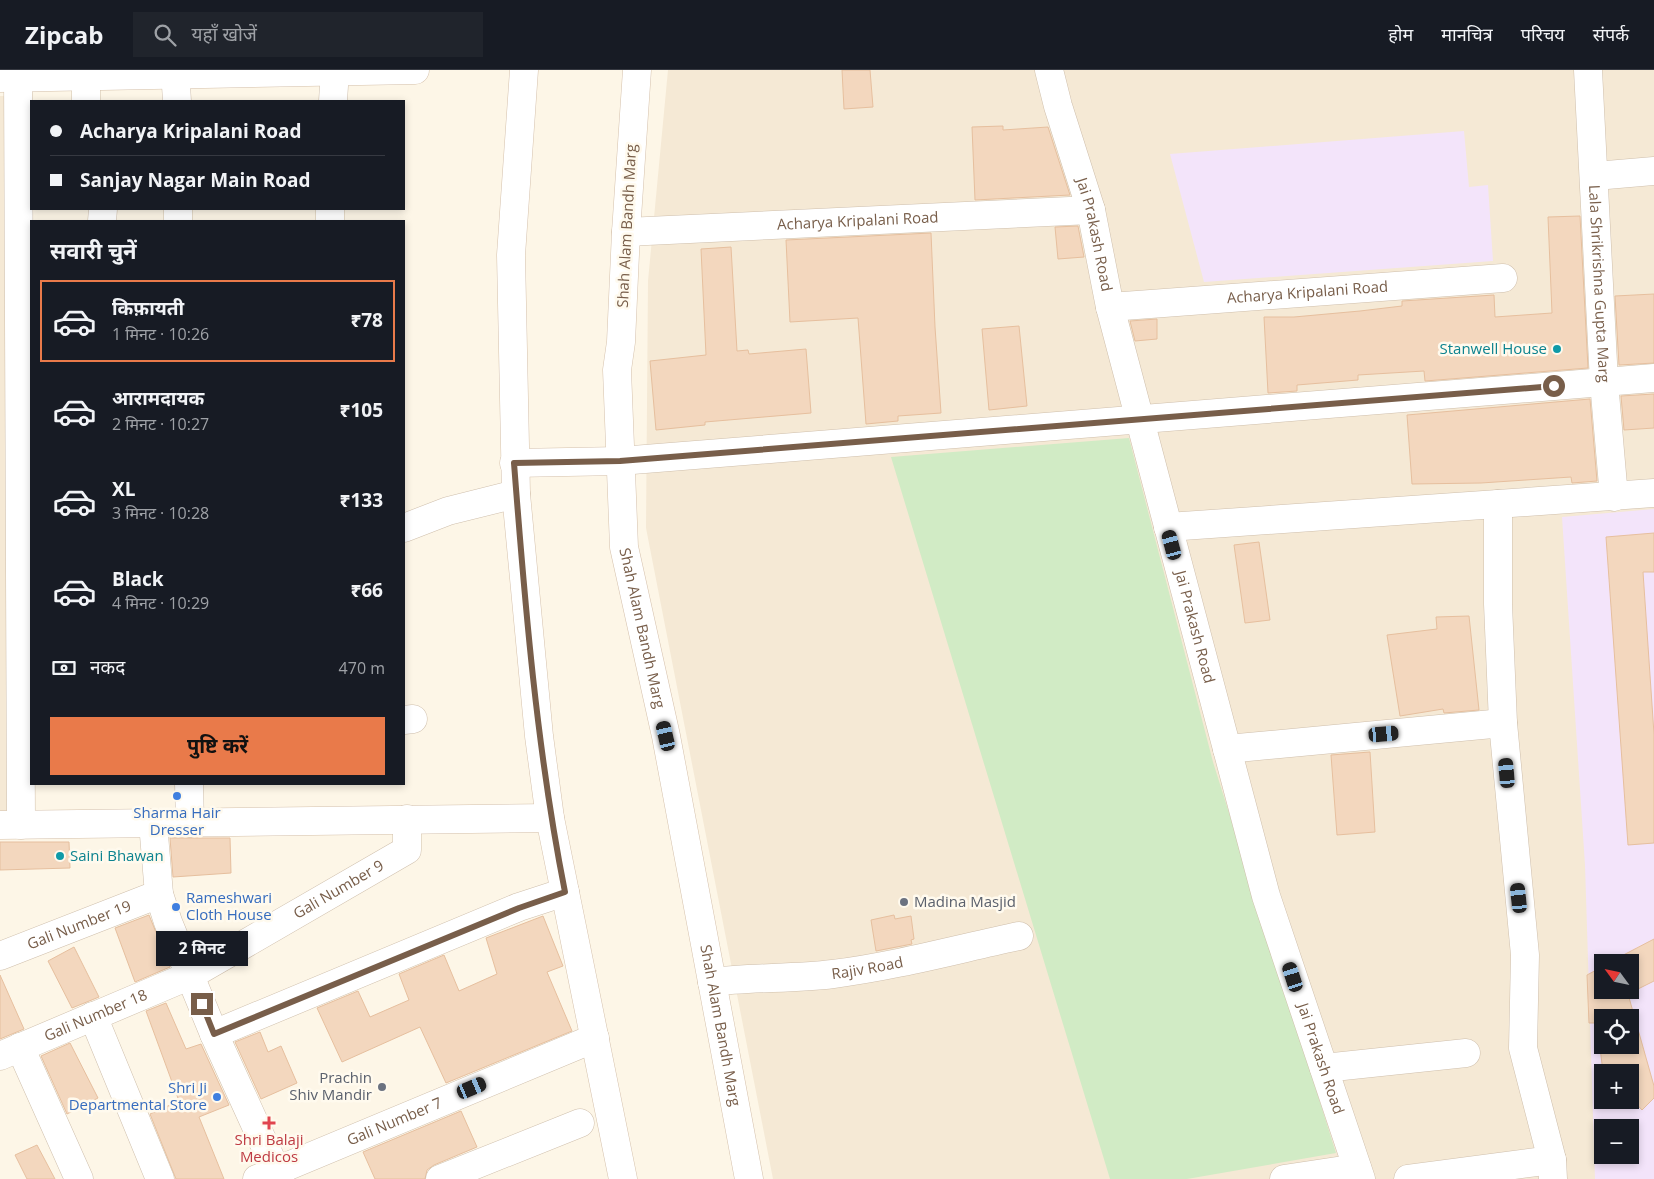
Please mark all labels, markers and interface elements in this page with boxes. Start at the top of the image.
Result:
search box [133,12,483,57]
text: Zipcab [25,18,103,51]
icon: search [151,21,179,49]
text: यहाँ खोजें [191,21,257,47]
text: होम [1388,22,1413,46]
text: मानचित्र [1441,22,1493,46]
text: परिचय [1521,22,1565,46]
text: संपर्क [1593,22,1629,46]
text: Acharya Kripalani Road [80,118,302,144]
street label: Shah Alam Bandh Marg [612,144,640,308]
text: Sanjay Nagar Main Road [80,167,311,193]
street label: Jai Prakash Road [1072,173,1118,293]
street label: Lala Shrikrishna Gupta Marg [1585,184,1615,383]
street label: Acharya Kripalani Road [776,206,939,234]
text: सवारी चुनें [50,235,137,265]
street label: Acharya Kripalani Road [1226,276,1389,307]
text: किफ़ायती [112,295,184,321]
icon: car [52,299,97,344]
text: ₹78 [350,307,383,333]
text: 1 मिनट · 10:26 [112,323,209,345]
place label: Stanwell House [1440,338,1547,358]
marker: Stanwell House [1551,343,1563,355]
route start [1543,375,1565,397]
text: आरामदायक [112,385,204,411]
icon: car [52,389,97,434]
text: ₹105 [340,397,383,423]
text: 2 मिनट · 10:27 [112,413,209,435]
text: XL [112,476,135,502]
icon: car [52,479,97,524]
text: ₹133 [340,487,383,513]
text: 3 मिनट · 10:28 [112,502,209,524]
car [1160,529,1183,561]
street label: Shah Alam Bandh Marg [615,546,671,710]
text: Black [112,566,164,592]
street label: Jai Prakash Road [1171,566,1220,685]
icon: car [52,569,97,614]
text: ₹66 [350,577,383,603]
text: 4 मिनट · 10:29 [112,592,209,614]
icon: cash [50,654,78,682]
text: नकद [90,654,125,680]
text: 470 m [339,657,385,679]
button: पुष्टि करें [50,717,385,775]
car [655,720,676,752]
car [1368,725,1399,743]
car [1498,757,1515,789]
marker: Sharma Hair Dresser [171,790,183,802]
place label: Sharma Hair Dresser [133,802,221,839]
place label: Saini Bhawan [70,845,164,865]
marker: Saini Bhawan [54,850,66,862]
street label: Gali Number 9 [289,855,387,923]
car [1509,882,1528,914]
place label: Rameshwari Cloth House [186,887,272,924]
place label: Madina Masjid [914,891,1016,911]
street label: Gali Number 19 [24,895,134,953]
marker: Madina Masjid [898,896,910,908]
marker: Rameshwari Cloth House [170,901,182,913]
callout: 2 मिनट [156,932,248,966]
text: 2 मिनट [179,937,225,959]
street label: Shah Alam Bandh Marg [696,943,746,1108]
street label: Rajiv Road [830,951,905,983]
north arrow [1594,954,1639,999]
map controls [1594,954,1639,1164]
car [1281,960,1304,994]
street label: Gali Number 18 [41,984,150,1045]
route end [191,993,213,1015]
street label: Jai Prakash Road [1293,998,1349,1117]
button: locate [1594,1009,1639,1054]
button: + [1594,1064,1639,1109]
place label: Prachin Shiv Mandir [289,1067,372,1104]
car [455,1075,488,1101]
place label: Shri Ji Departmental Store [69,1077,207,1114]
marker: Prachin Shiv Mandir [376,1081,388,1093]
marker: Shri Ji Departmental Store [211,1091,223,1103]
street label: Gali Number 7 [343,1092,445,1149]
marker: Shri Balaji Medicos [263,1117,275,1129]
button: − [1594,1119,1639,1164]
place label: Shri Balaji Medicos [235,1129,303,1166]

